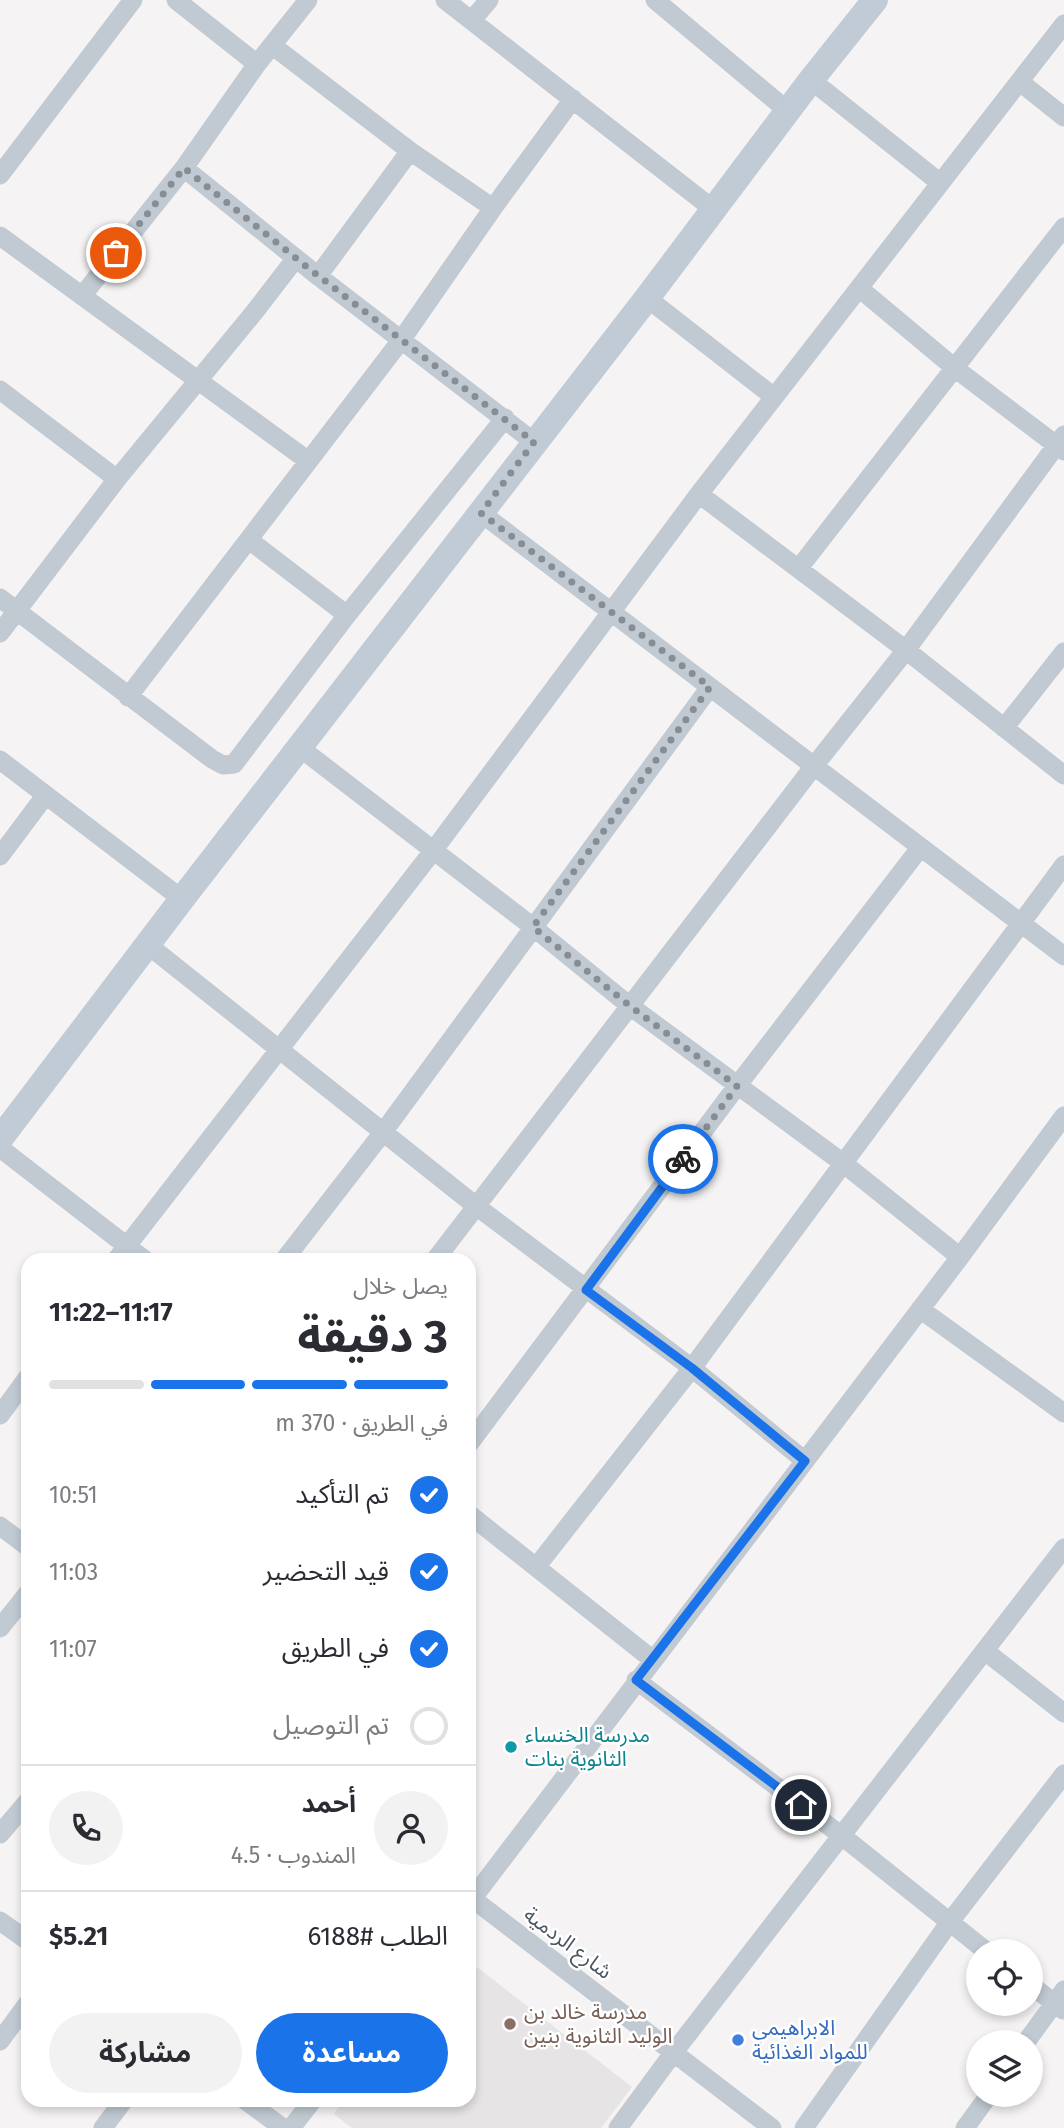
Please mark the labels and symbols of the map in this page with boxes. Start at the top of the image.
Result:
pin [86,223,146,283]
courier [648,1124,718,1194]
place label: مدرسة الخنساء الثانوية بنات [525,1722,650,1772]
marker: مدرسة الخنساء الثانوية بنات [503,1739,519,1755]
pin [771,1775,831,1835]
street label: شارع الردمية [518,1901,617,1986]
place label: مدرسة خالد بن الوليد الثانوية بنين [524,1999,672,2049]
place label: الابراهيمي للمواد الغذائية [752,2015,868,2065]
marker: مدرسة خالد بن الوليد الثانوية بنين [502,2016,518,2032]
marker: الابراهيمي للمواد الغذائية [730,2032,746,2048]

